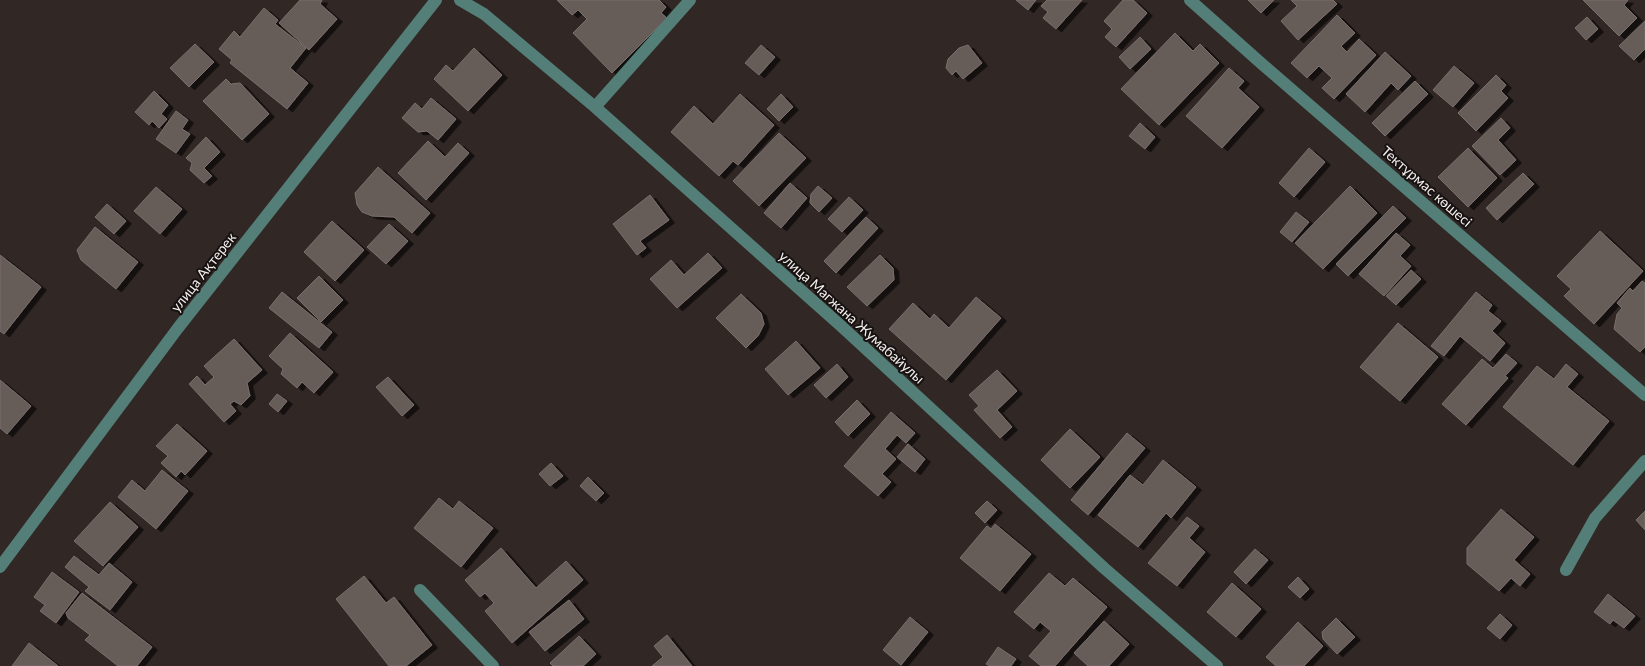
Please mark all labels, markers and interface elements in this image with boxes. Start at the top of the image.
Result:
street label: Тектұрмас көшесі [1378,142,1476,230]
street label: улица Ақтерек [167,228,240,315]
street label: улица Магжана Жумабайулы [776,247,928,387]

